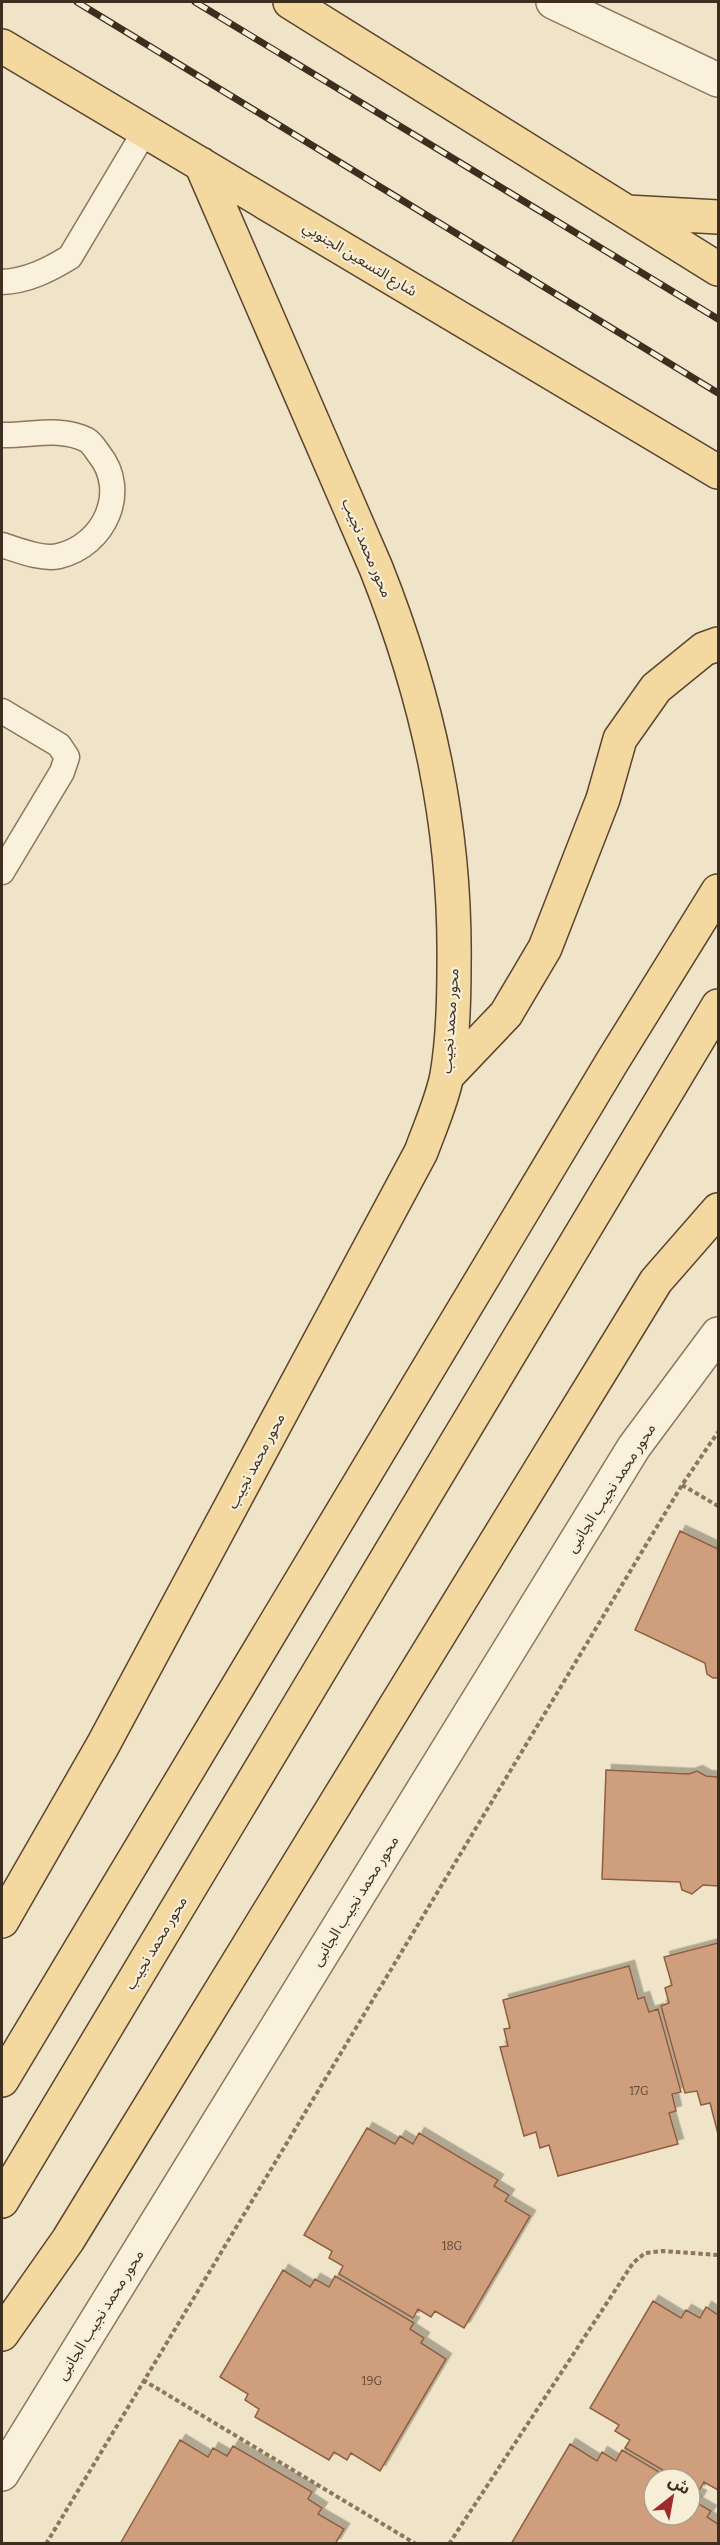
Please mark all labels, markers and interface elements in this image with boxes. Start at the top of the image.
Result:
street label: شارع التسعين الجنوبي [298,218,420,303]
street label: محور محمد نجيب [338,496,396,600]
street label: محور محمد نجيب [437,968,463,1074]
street label: محور محمد نجيب [223,1410,289,1512]
street label: محور محمد نجيب الجانبى [563,1420,659,1556]
street label: محور محمد نجيب الجانبى [308,1833,402,1969]
street label: محور محمد نجيب [121,1893,191,1993]
house number: 17G [629,2084,649,2098]
house number: 18G [442,2239,462,2253]
street label: محور محمد نجيب الجانبى [53,2247,147,2383]
house number: 19G [362,2374,383,2388]
north arrow [642,2467,702,2527]
text: ش [665,2471,694,2498]

